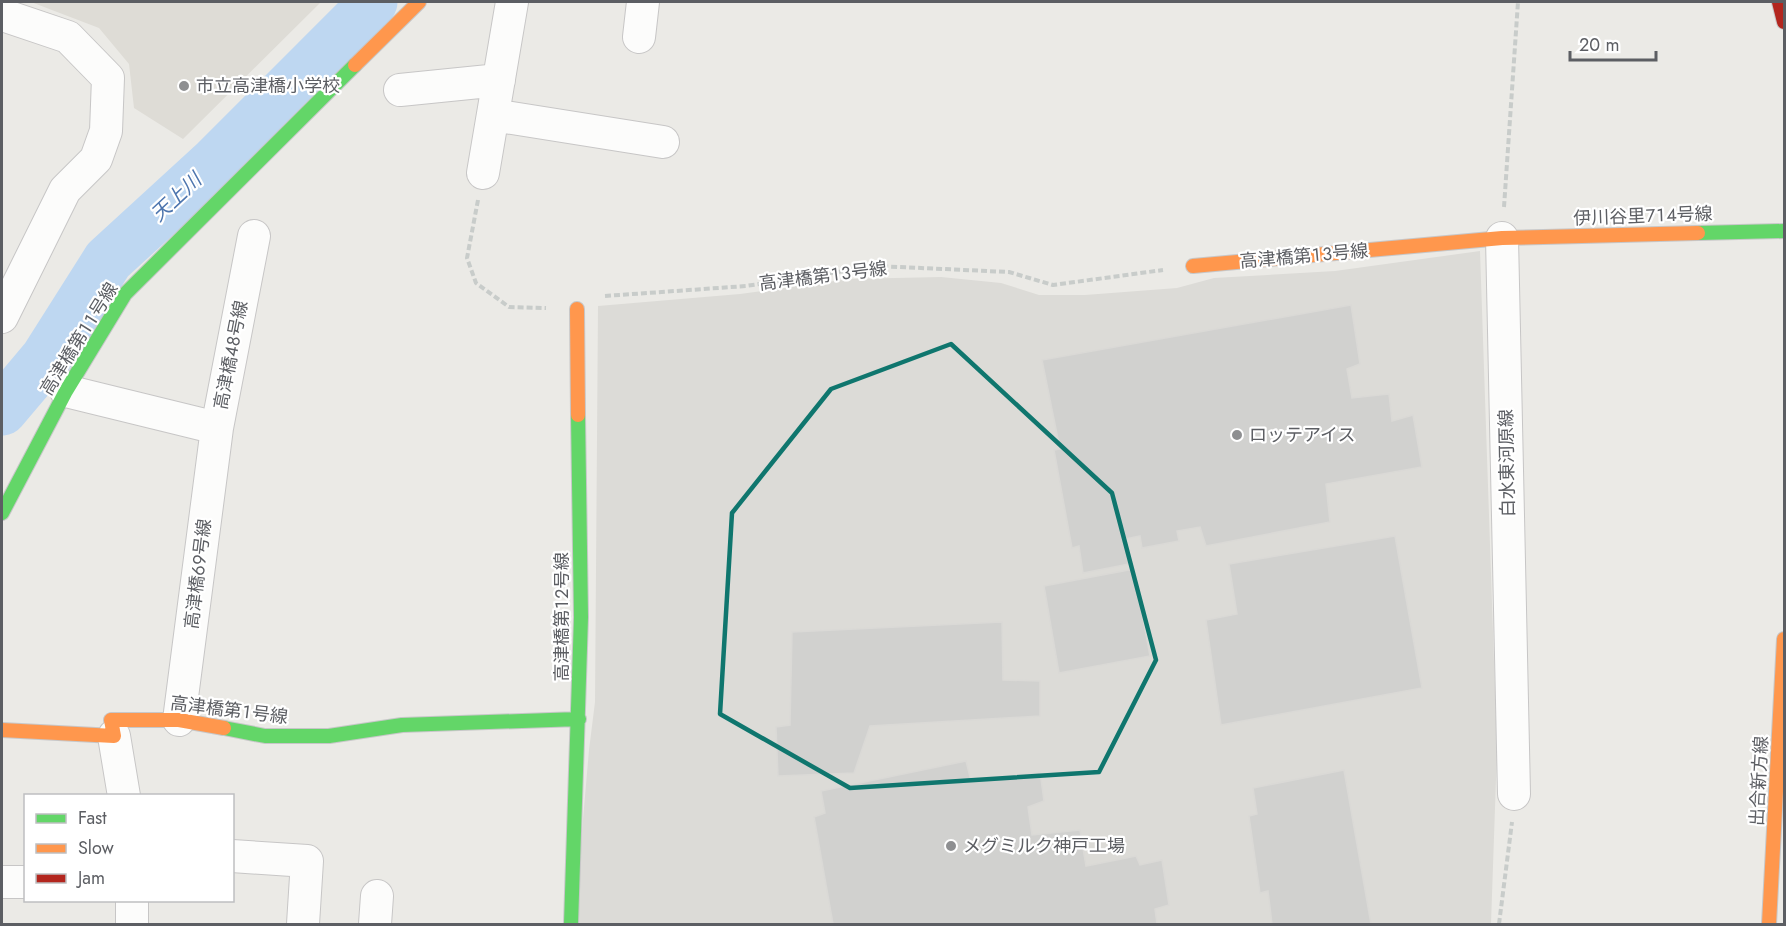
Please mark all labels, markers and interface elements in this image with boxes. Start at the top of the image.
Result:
scale bar [1570,24,1656,62]
text: 20 m [1579,32,1619,58]
place label: 市立高津橋小学校 [196,73,340,99]
marker: 市立高津橋小学校 [177,79,191,93]
water label: 天上川 [145,165,210,228]
street label: 伊川谷里７１４号線 [1573,201,1713,231]
street label: 高津橋第１３号線 [1239,237,1369,275]
street label: 高津橋第１３号線 [757,255,889,297]
street label: 高津橋第１１号線 [34,277,124,401]
street label: 高津橋４８号線 [208,298,254,412]
street label: 白水東河原線 [1493,409,1521,517]
place label: ロッテアイス [1249,422,1356,448]
marker: ロッテアイス [1230,428,1244,442]
street label: 高津橋６９号線 [178,517,218,631]
street label: 高津橋第１２号線 [549,553,575,681]
street label: 高津橋第１号線 [169,690,289,730]
street label: 出合新方線 [1744,735,1774,827]
legend [24,794,234,902]
text: Fast [78,805,107,831]
place label: メグミルク神戸工場 [963,833,1125,859]
text: Slow [78,835,115,861]
marker: メグミルク神戸工場 [944,839,958,853]
text: Jam [76,865,105,891]

